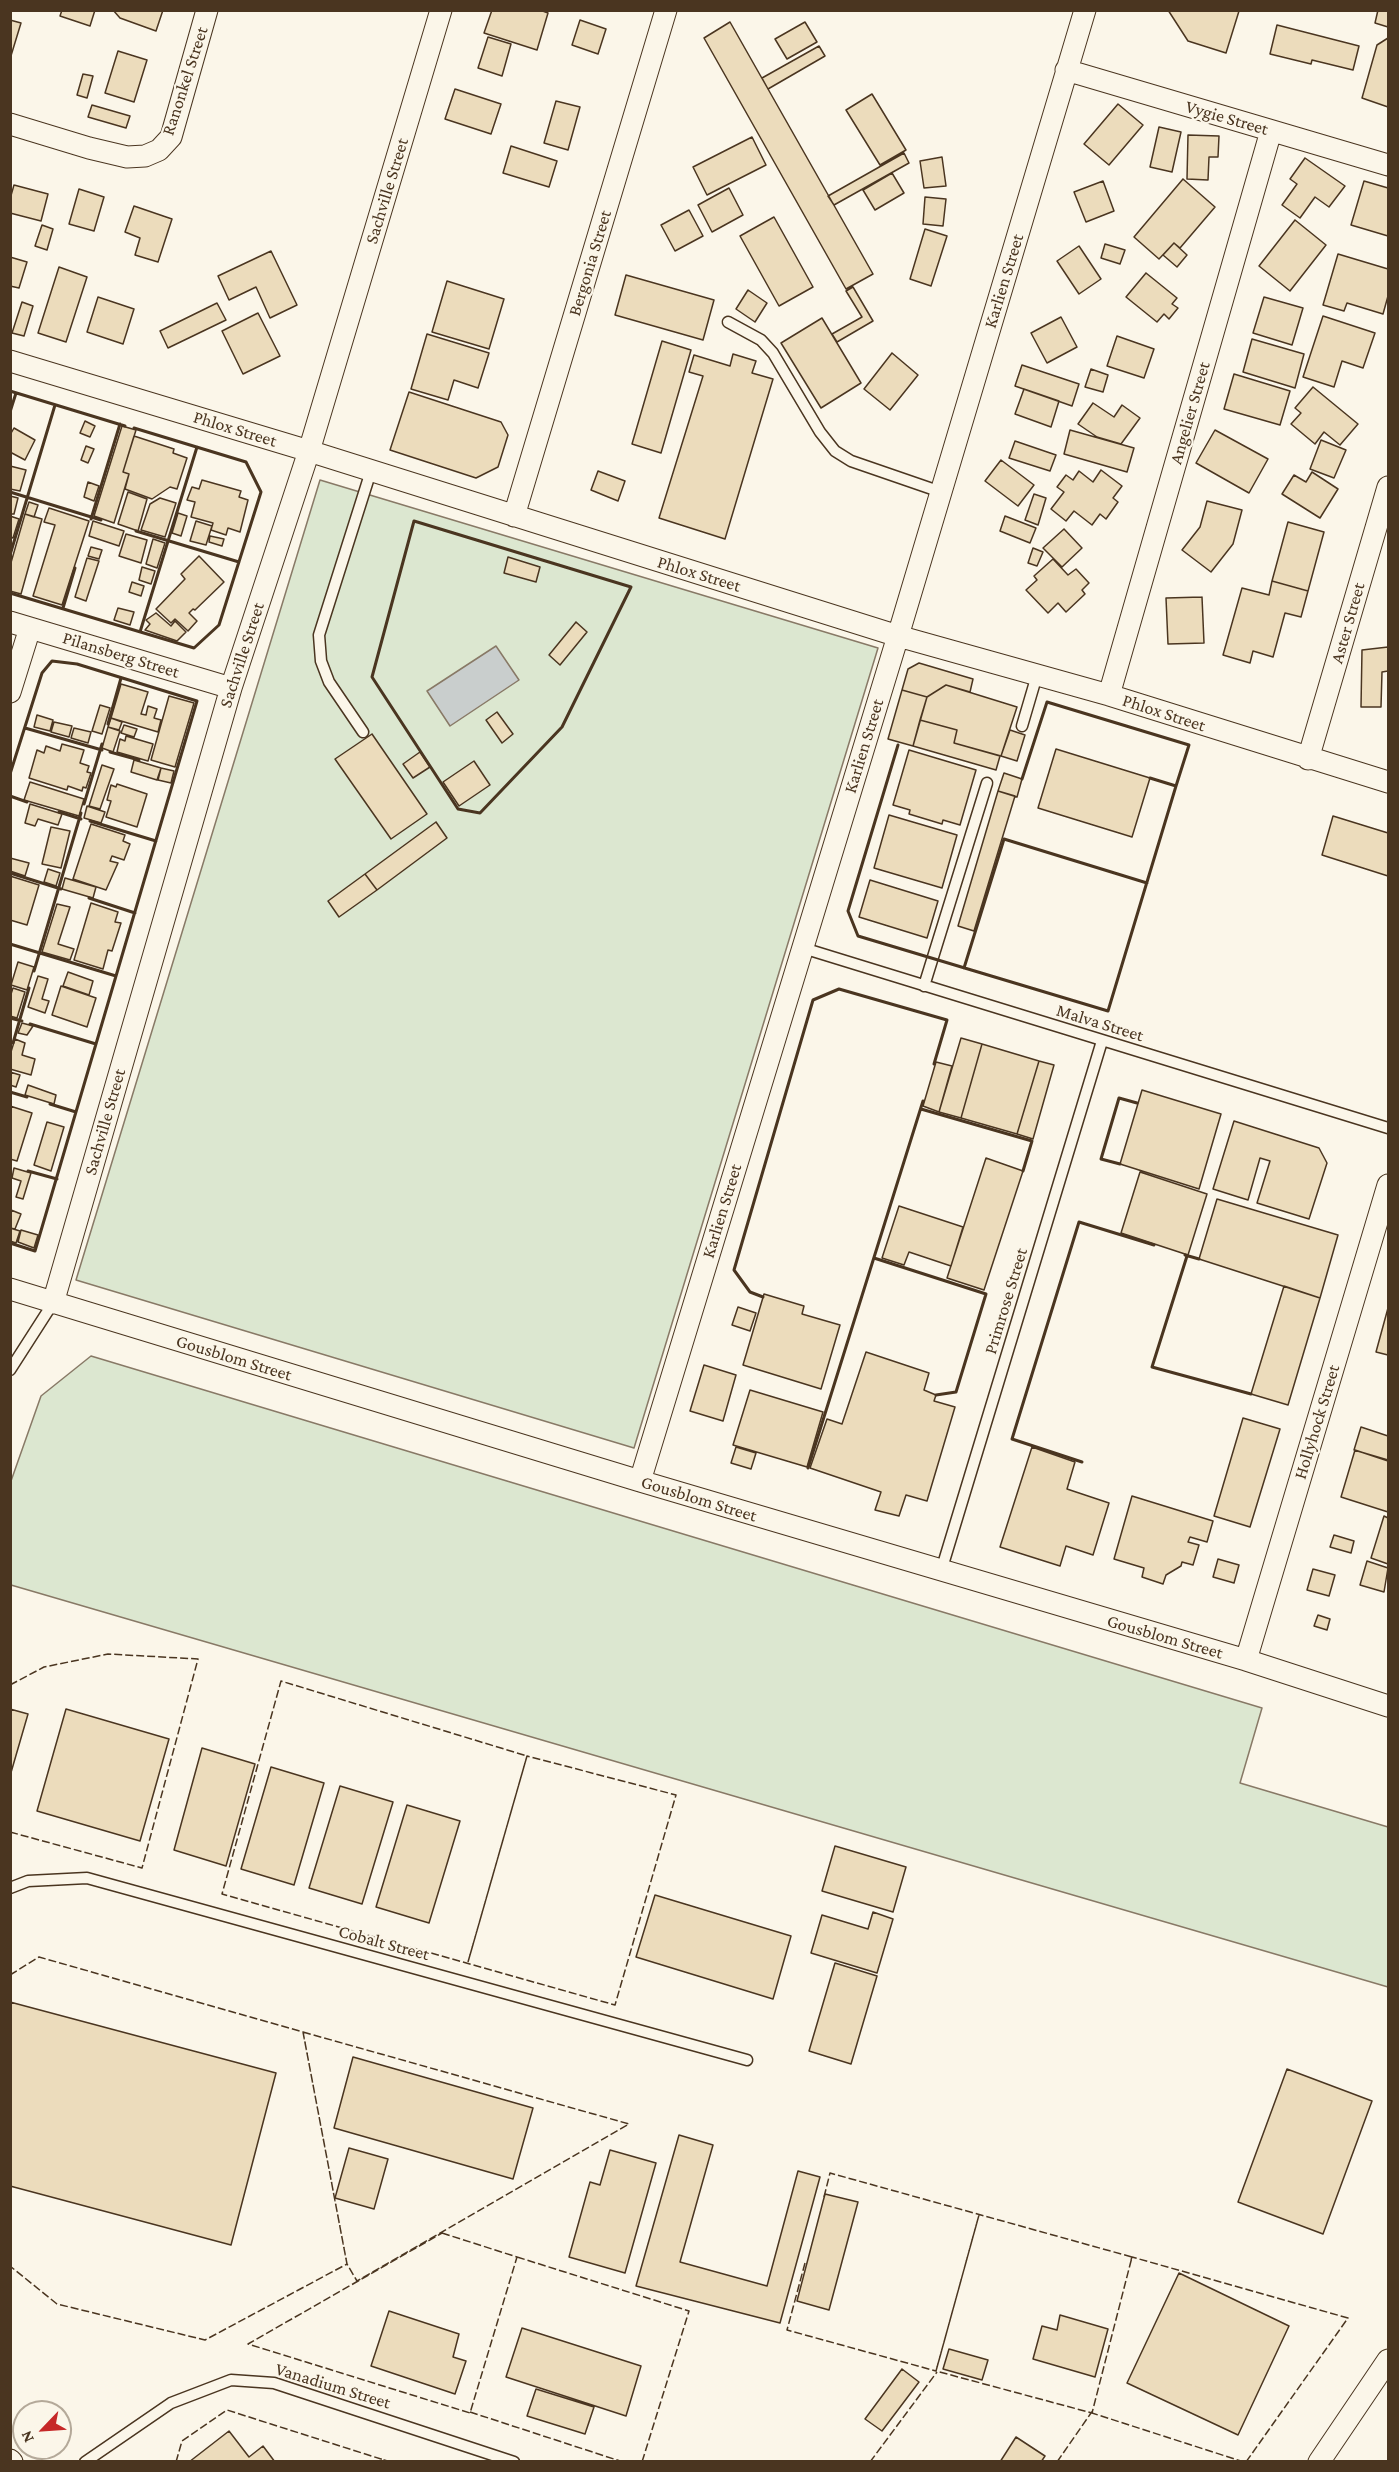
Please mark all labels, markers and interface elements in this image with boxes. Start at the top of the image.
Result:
street label: Ranonkel Street [157,24,213,138]
street label: Vygie Street [1183,96,1271,140]
street label: Sachville Street [361,135,413,247]
street label: Bergonia Street [564,207,616,319]
street label: Karlien Street [979,231,1029,331]
street label: Angelier Street [1165,359,1215,467]
street label: Phlox Street [191,406,279,452]
street label: Phlox Street [655,551,743,597]
street label: Aster Street [1326,580,1370,666]
street label: Sachville Street [215,599,269,711]
street label: Pilansberg Street [60,627,182,683]
street label: Phlox Street [1120,689,1208,737]
street label: Karlien Street [839,696,889,796]
street label: Malva Street [1054,1000,1146,1046]
street label: Sachville Street [79,1066,131,1178]
street label: Karlien Street [697,1161,747,1261]
street label: Primrose Street [980,1245,1032,1357]
street label: Gousblom Street [174,1330,294,1386]
street label: Hollyhock Street [1289,1362,1345,1482]
street label: Gousblom Street [639,1471,759,1527]
street label: Gousblom Street [1104,1610,1226,1664]
street label: Cobalt Street [336,1920,432,1966]
street label: Vanadium Street [273,2358,393,2414]
north arrow [12,2400,72,2460]
text: N [17,2428,37,2446]

